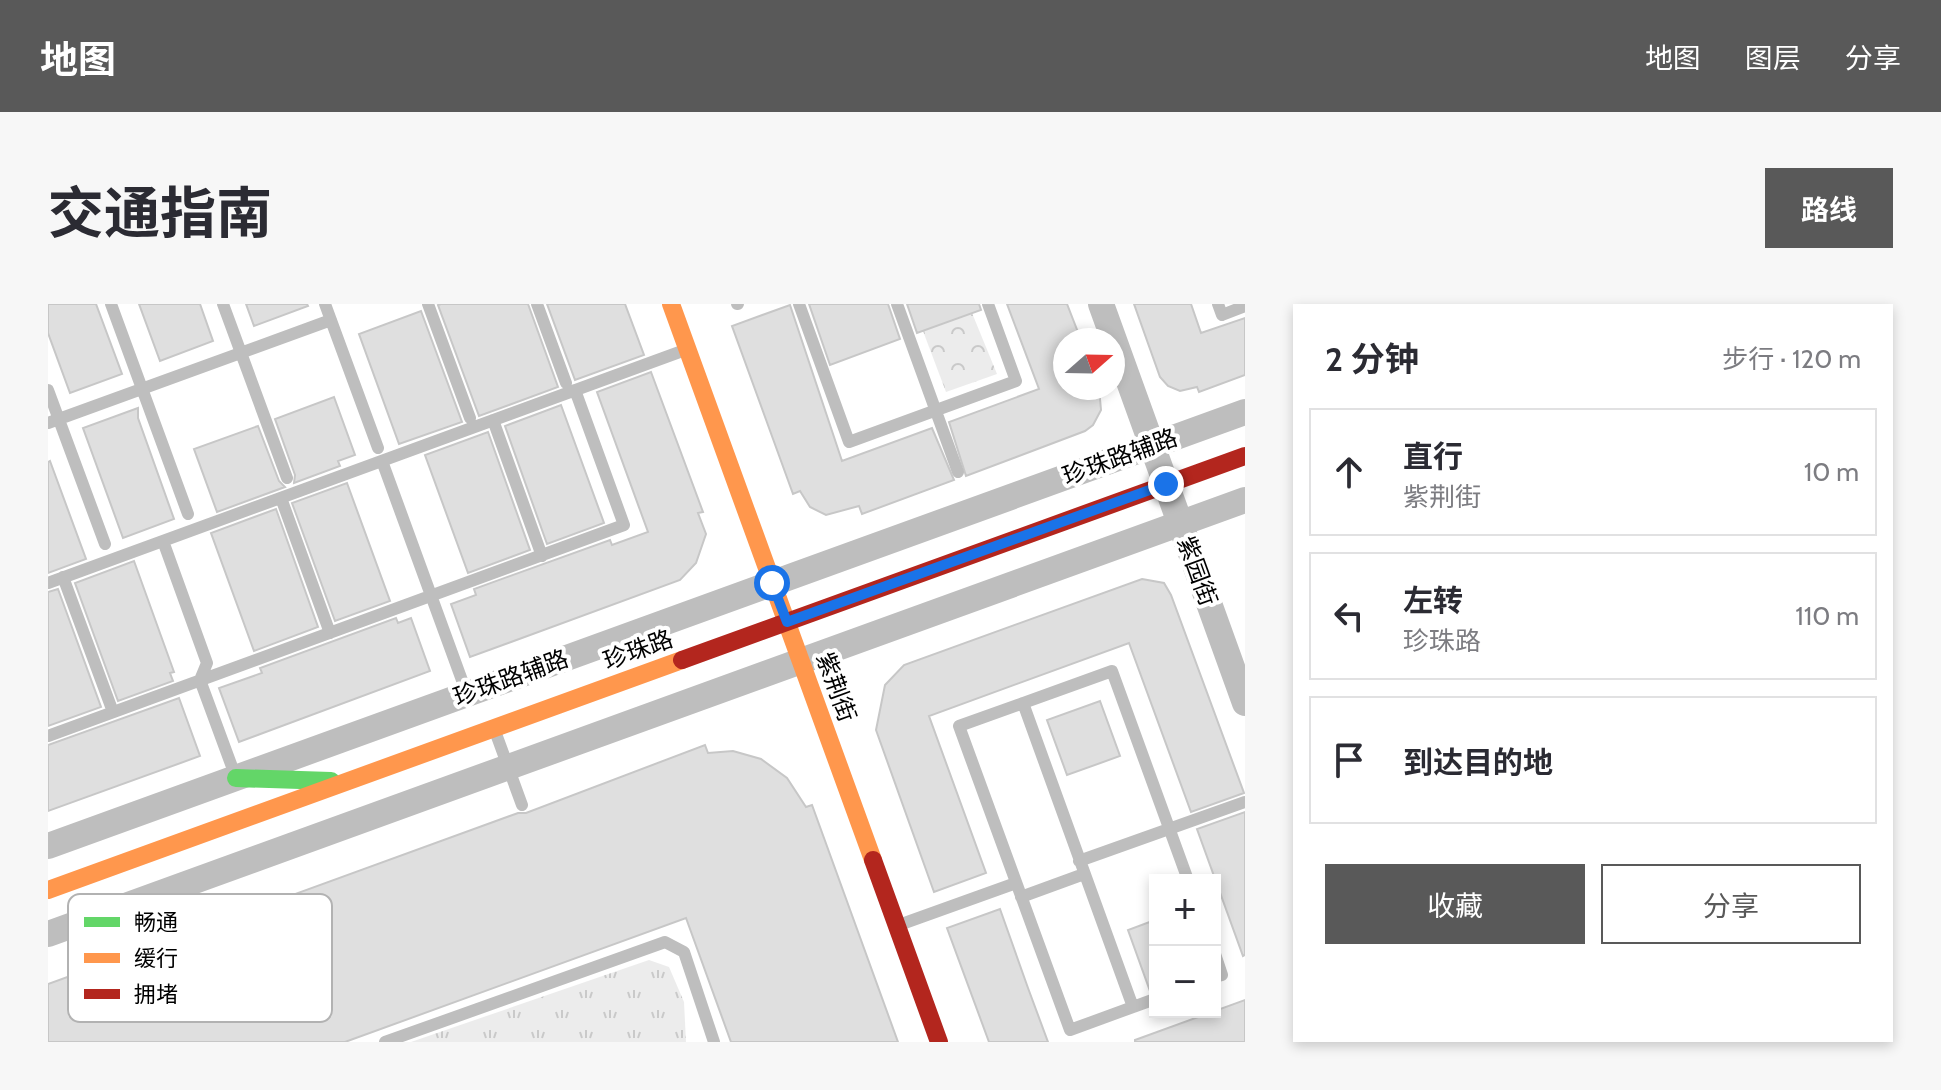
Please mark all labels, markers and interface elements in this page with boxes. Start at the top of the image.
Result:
text: 地图 [40,36,116,83]
text: 地图 [1645,41,1701,75]
text: 图层 [1745,41,1801,75]
text: 分享 [1845,41,1901,75]
button: 路线 [1765,168,1893,248]
text: 交通指南 [48,179,272,247]
north arrow [1053,328,1125,400]
text: 2 分钟 [1325,338,1419,380]
text: 步行 · 120 m [1722,343,1861,375]
street label: 珍珠路辅路 [1058,422,1181,491]
text: 直行 [1403,438,1463,475]
icon: ahead [1327,450,1371,494]
text: 10 m [1804,456,1859,488]
route end [1148,466,1184,502]
text: 紫荆街 [1403,481,1481,513]
street label: 紫园街 [1172,532,1223,610]
route start [754,565,790,601]
text: 左转 [1403,582,1463,619]
icon: left [1327,594,1371,638]
text: 110 m [1795,600,1859,632]
street label: 珍珠路 [599,624,677,675]
text: 珍珠路 [1403,625,1481,657]
street label: 珍珠路辅路 [449,643,572,712]
street label: 紫荆街 [811,648,862,726]
icon: arrive [1327,738,1371,782]
text: 到达目的地 [1403,744,1553,781]
button: 收藏 [1325,864,1585,944]
button: 分享 [1601,864,1861,944]
map controls [1149,874,1221,1018]
button: + [1149,874,1221,946]
legend [68,894,332,1022]
text: 畅通 [134,909,178,936]
text: 缓行 [134,945,178,972]
button: − [1149,946,1221,1018]
text: 拥堵 [134,981,178,1008]

